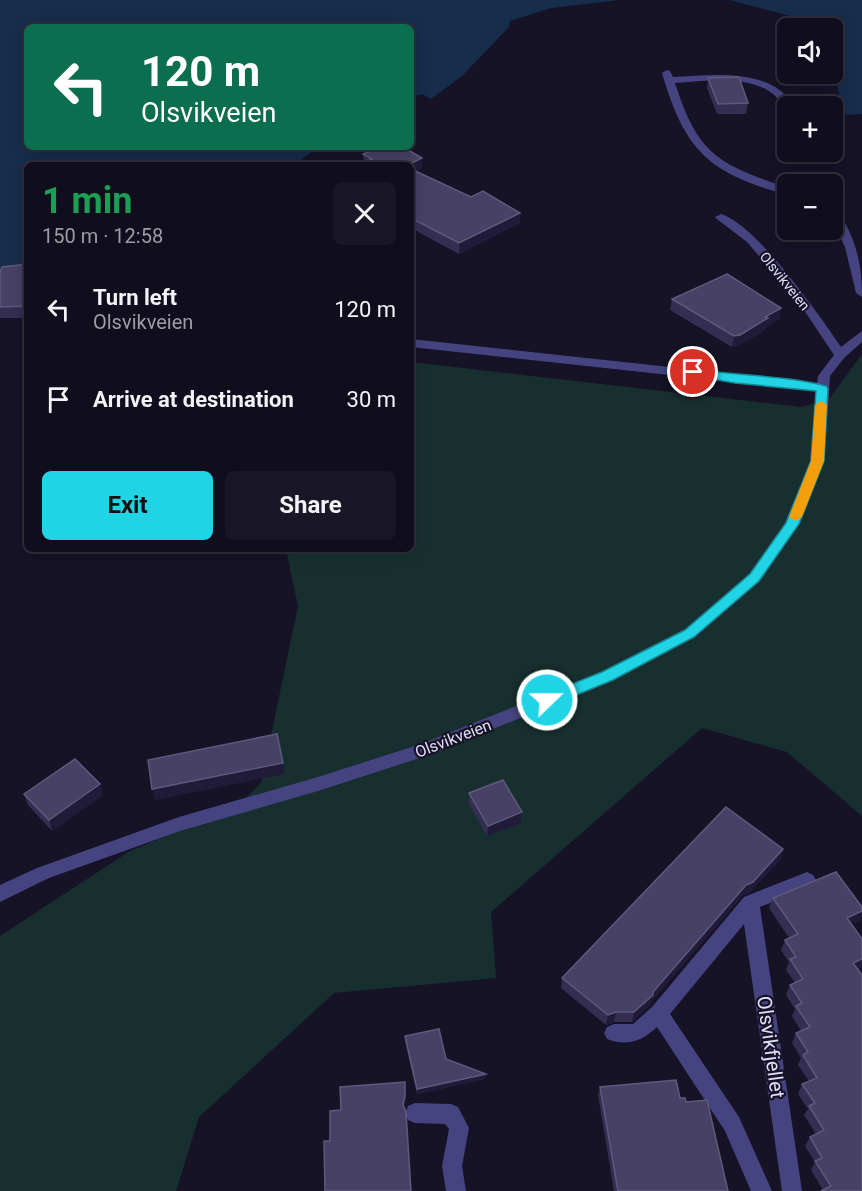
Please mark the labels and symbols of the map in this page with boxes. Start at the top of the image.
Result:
street label: Olsvikveien [757,249,813,313]
pin [667,346,718,397]
position arrow [515,668,579,732]
street label: Olsvikveien [412,715,494,762]
street label: Olsvikfjellet [752,994,790,1100]

